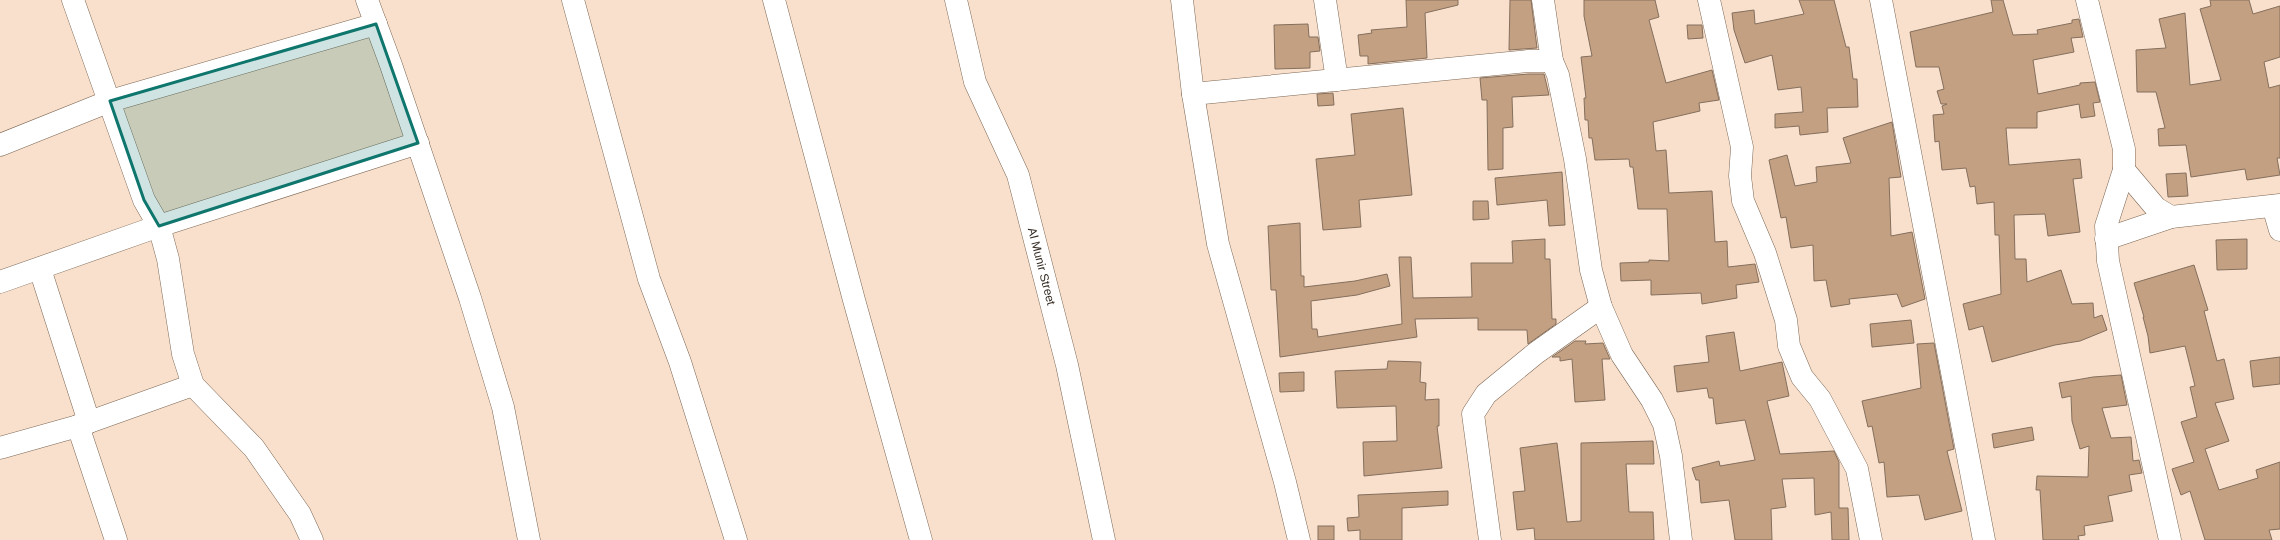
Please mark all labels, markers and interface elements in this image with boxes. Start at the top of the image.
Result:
street label: Al Munir Street [1025,226,1058,307]

